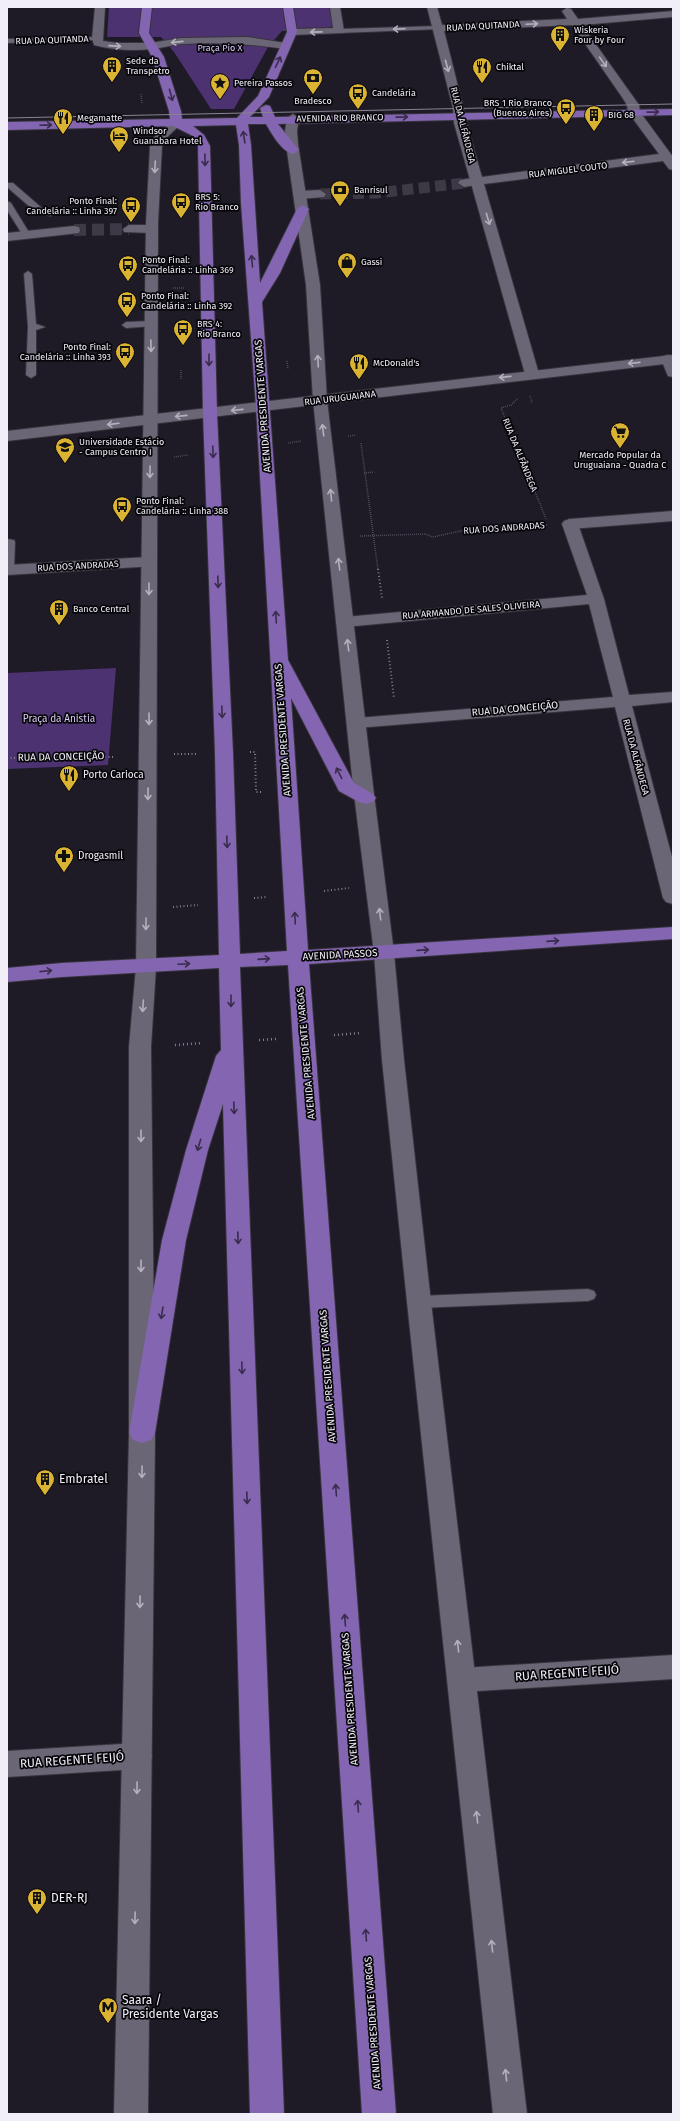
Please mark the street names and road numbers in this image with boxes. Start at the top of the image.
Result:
street label: RUA DA QUITANDA [446,19,521,33]
street label: RUA DA QUITANDA [15,34,90,46]
street label: RUA DA ALFÂNDEGA [449,86,478,165]
street label: AVENIDA RIO BRANCO [296,112,384,124]
street label: RUA MIGUEL COUTO [528,160,608,180]
street label: AVENIDA PRESIDENTE VARGAS [252,339,274,473]
street label: RUA URUGUAIANA [304,389,377,407]
street label: RUA DA ALFÂNDEGA [501,416,541,494]
street label: RUA DOS ANDRADAS [463,520,545,536]
street label: RUA DOS ANDRADAS [37,559,119,573]
street label: RUA ARMANDO DE SALES OLIVEIRA [402,599,541,621]
street label: AVENIDA PRESIDENTE VARGAS [272,663,294,797]
street label: RUA DA CONCEIÇÃO [471,698,559,719]
street label: RUA DA ALFÂNDEGA [621,718,652,797]
street label: RUA DA CONCEIÇÃO [17,749,105,764]
street label: AVENIDA PASSOS [302,947,378,963]
street label: AVENIDA PRESIDENTE VARGAS [294,986,318,1120]
street label: AVENIDA PRESIDENTE VARGAS [317,1309,339,1443]
street label: AVENIDA PRESIDENTE VARGAS [339,1632,361,1766]
street label: RUA REGENTE FEIJÓ [514,1661,620,1684]
street label: RUA REGENTE FEIJÓ [19,1748,125,1771]
street label: AVENIDA PRESIDENTE VARGAS [362,1956,384,2090]

